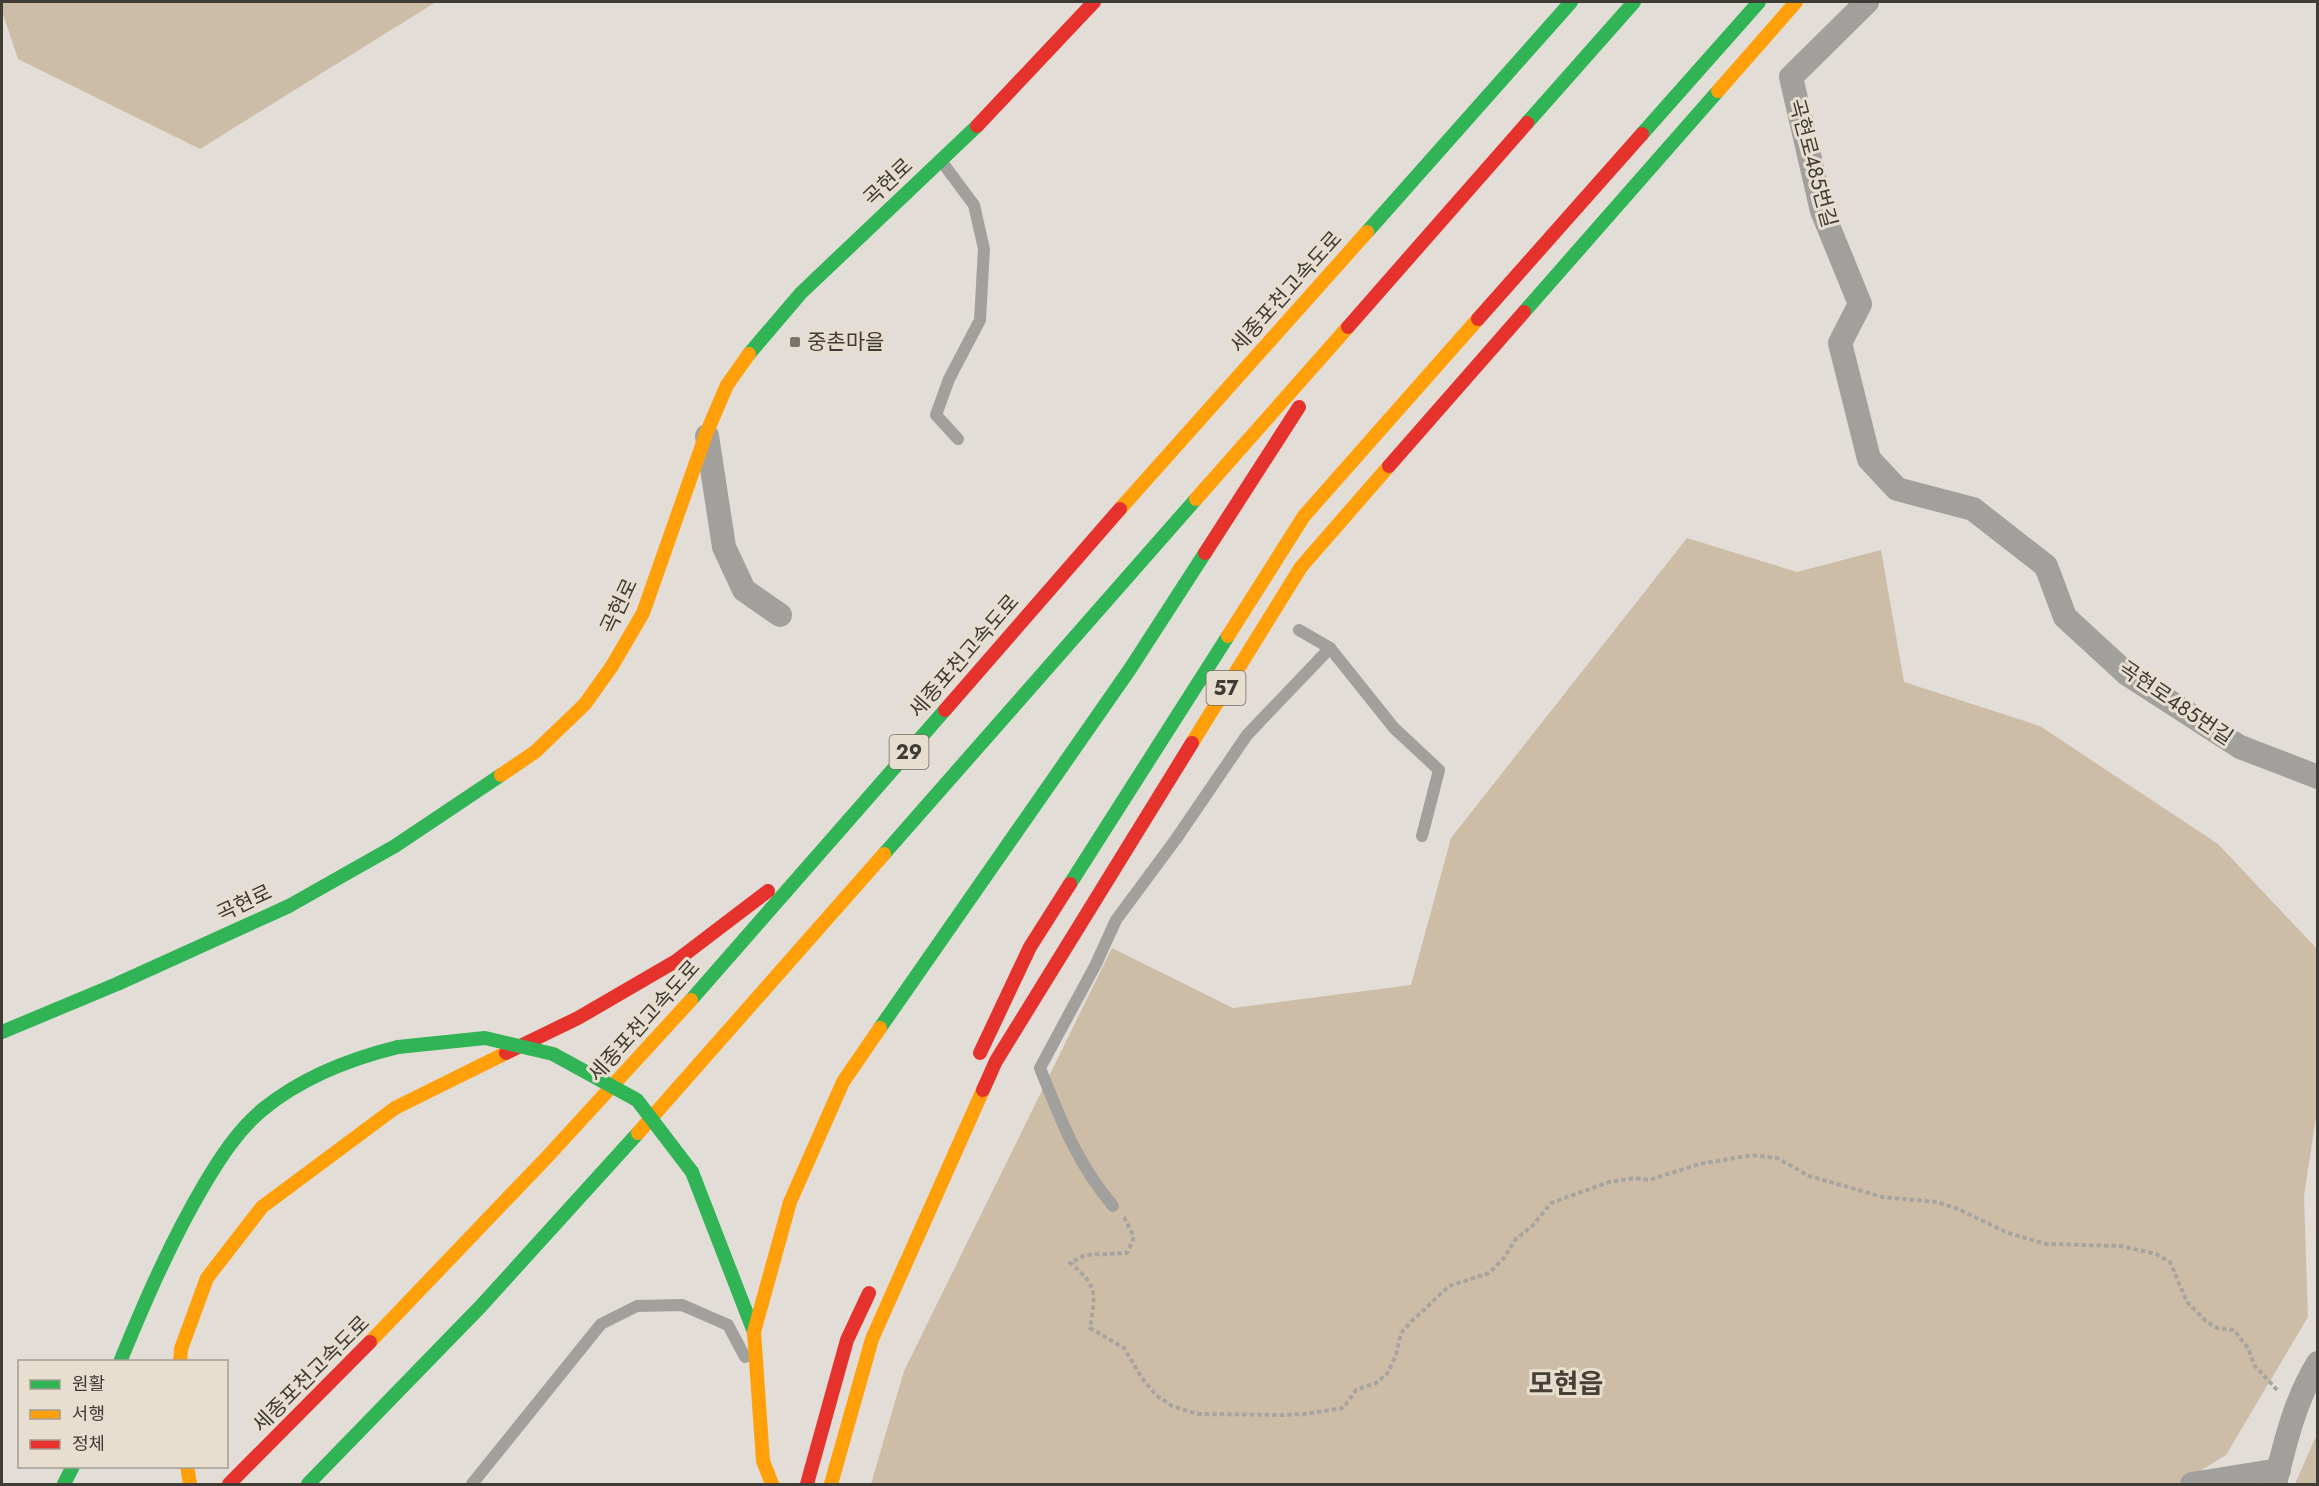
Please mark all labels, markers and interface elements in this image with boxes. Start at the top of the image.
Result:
street label: 곡현로485번길 [1781,95,1845,231]
street label: 곡현로 [857,151,919,213]
street label: 세종포천고속도로 [1223,225,1349,359]
place label: 중촌마을 [807,327,884,357]
marker: 중촌마을 [788,335,802,349]
street label: 곡현로 [593,573,645,639]
street label: 세종포천고속도로 [902,588,1026,724]
street label: 곡현로485번길 [2113,654,2239,752]
road number: 57 [1206,671,1246,705]
road number: 29 [890,735,928,769]
street label: 곡현로 [211,877,277,929]
street label: 세종포천고속도로 [581,954,707,1088]
street label: 세종포천고속도로 [246,1309,376,1439]
legend [18,1360,228,1468]
district label: 모현읍 [1529,1364,1603,1403]
text: 원활 [72,1371,105,1397]
text: 서행 [72,1401,105,1427]
text: 정체 [72,1431,105,1457]

